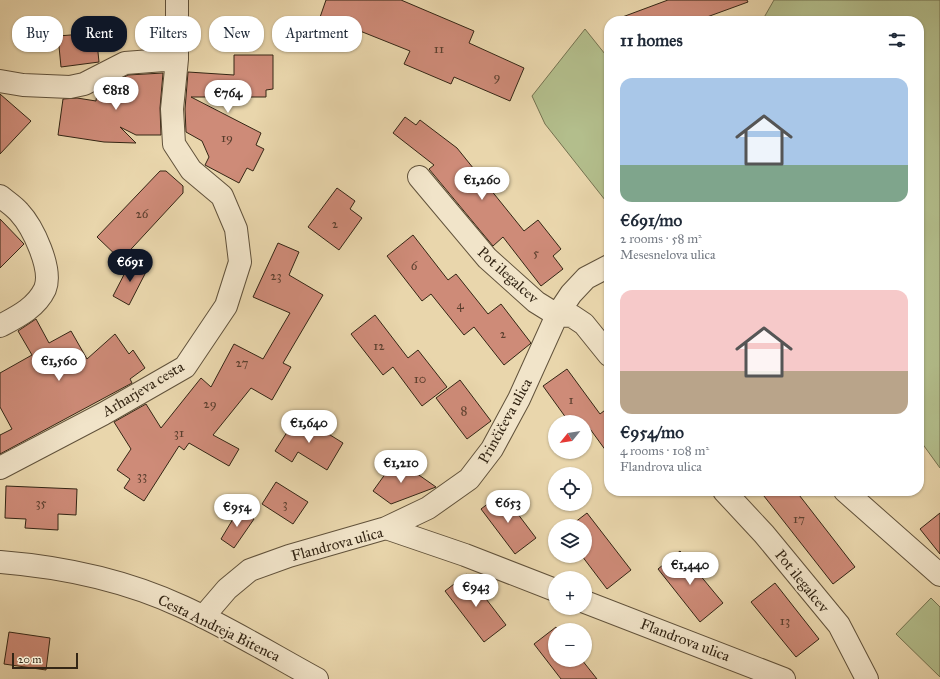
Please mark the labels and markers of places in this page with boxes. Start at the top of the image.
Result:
pin: €818 [92,77,140,111]
pin: €764 [204,80,252,114]
pin: €1,260 [449,167,515,201]
pin: €691 [106,249,154,283]
pin: €1,560 [26,348,92,382]
pin: €1,640 [276,410,342,444]
pin: €1,210 [368,450,434,484]
pin: €653 [484,490,532,524]
pin: €954 [213,494,261,528]
pin: €1,440 [657,552,723,586]
pin: €943 [452,574,500,608]

